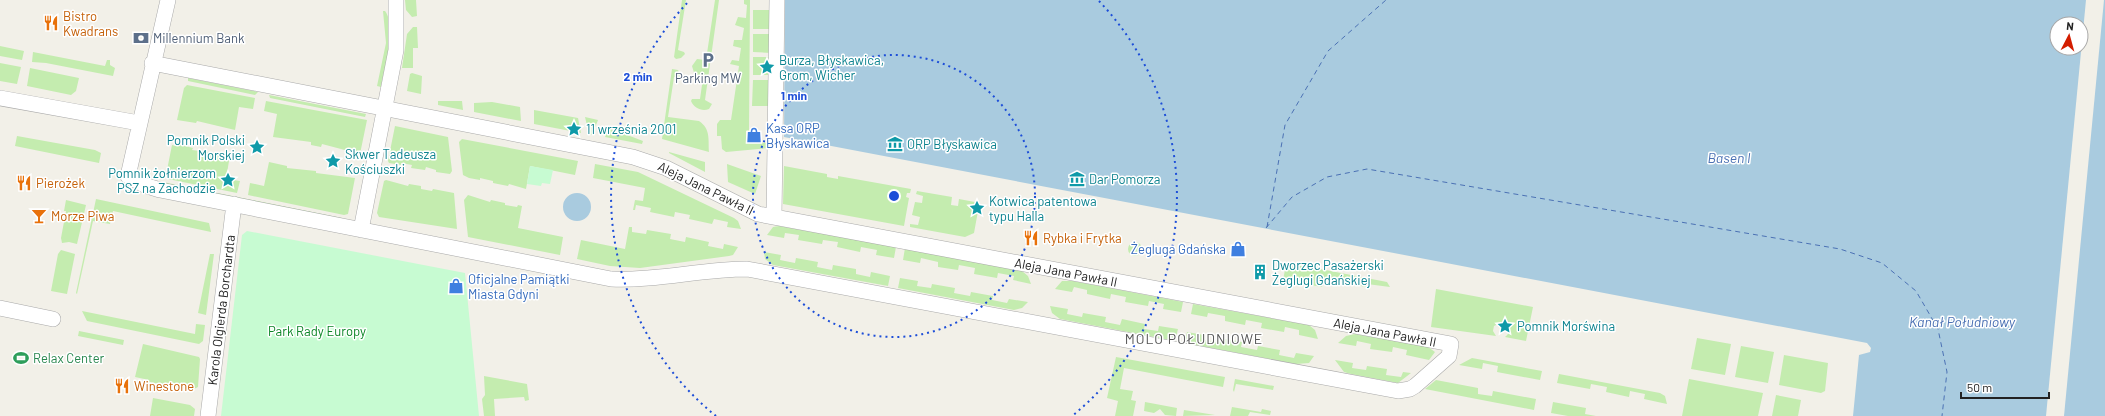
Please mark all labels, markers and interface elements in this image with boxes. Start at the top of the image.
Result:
place label: Bistro Kwadrans [63,8,118,39]
restaurant icon: Bistro Kwadrans [42,14,60,32]
north arrow [2049,16,2089,56]
text: N [2066,19,2074,32]
bank icon: Millennium Bank [132,29,150,47]
place label: Millennium Bank [153,30,245,46]
parking icon: Parking MW [699,51,717,69]
place label: Burza, Błyskawica, Grom, Wicher [779,52,884,83]
place icon: Burza, Błyskawica, Grom, Wicher [758,58,776,76]
text: 2 min [624,69,652,83]
place label: Parking MW [675,70,742,86]
text: 1 min [781,88,807,102]
place icon: 11 września 2001 [565,120,583,138]
place label: Kasa ORP Błyskawica [766,120,830,151]
place label: 11 września 2001 [586,121,676,137]
shop icon: Kasa ORP Błyskawica [745,126,763,144]
place label: Pomnik Polski Morskiej [167,132,245,163]
museum icon: ORP Błyskawica [886,135,904,153]
place label: ORP Błyskawica [907,136,997,152]
place icon: Pomnik Polski Morskiej [248,138,266,156]
place label: Skwer Tadeusza Kościuszki [345,146,436,177]
water label: Basen I [1707,149,1751,166]
place icon: Skwer Tadeusza Kościuszki [324,152,342,170]
street label: Aleja Jana Pawła II [655,158,757,218]
place label: Pomnik żołnierzom PSZ na Zachodzie [108,165,216,196]
museum icon: Dar Pomorza [1068,170,1086,188]
place icon: Pomnik żołnierzom PSZ na Zachodzie [219,171,237,189]
place label: Dar Pomorza [1089,171,1160,187]
restaurant icon: Pierożek [15,174,33,192]
place label: Pierożek [36,175,85,191]
centre of rings [887,189,901,203]
place label: Kotwica patentowa typu Halla [989,193,1097,224]
place icon: Kotwica patentowa typu Halla [968,199,986,217]
bar icon: Morze Piwa [30,207,48,225]
place label: Morze Piwa [51,208,114,224]
restaurant icon: Rybka i Frytka [1022,229,1040,247]
place label: Rybka i Frytka [1043,230,1122,246]
street label: Karola Olgierda Borchardta [204,234,238,386]
shop icon: Żegluga Gdańska [1229,240,1247,258]
place label: Żegluga Gdańska [1131,241,1226,257]
street label: Aleja Jana Pawła II [1013,254,1119,290]
place label: Dworzec Pasażerski Żeglugi Gdańskiej [1272,257,1384,288]
building icon: Dworzec Pasażerski Żeglugi Gdańskiej [1251,263,1269,281]
place label: Oficjalne Pamiątki Miasta Gdyni [468,271,570,302]
shop icon: Oficjalne Pamiątki Miasta Gdyni [447,277,465,295]
water label: Kanał Południowy [1909,313,2016,330]
street label: Aleja Jana Pawła II [1332,314,1438,350]
place icon: Pomnik Morświna [1496,317,1514,335]
place label: Pomnik Morświna [1517,318,1615,334]
park label: Park Rady Europy [268,323,366,339]
district label: MOLO POŁUDNIOWE [1125,330,1263,347]
sports icon: Relax Center [12,349,30,367]
place label: Relax Center [33,350,105,366]
scale bar [1961,374,2049,400]
restaurant icon: Winestone [113,377,131,395]
place label: Winestone [134,378,194,394]
text: 50 m [1967,380,1992,394]

